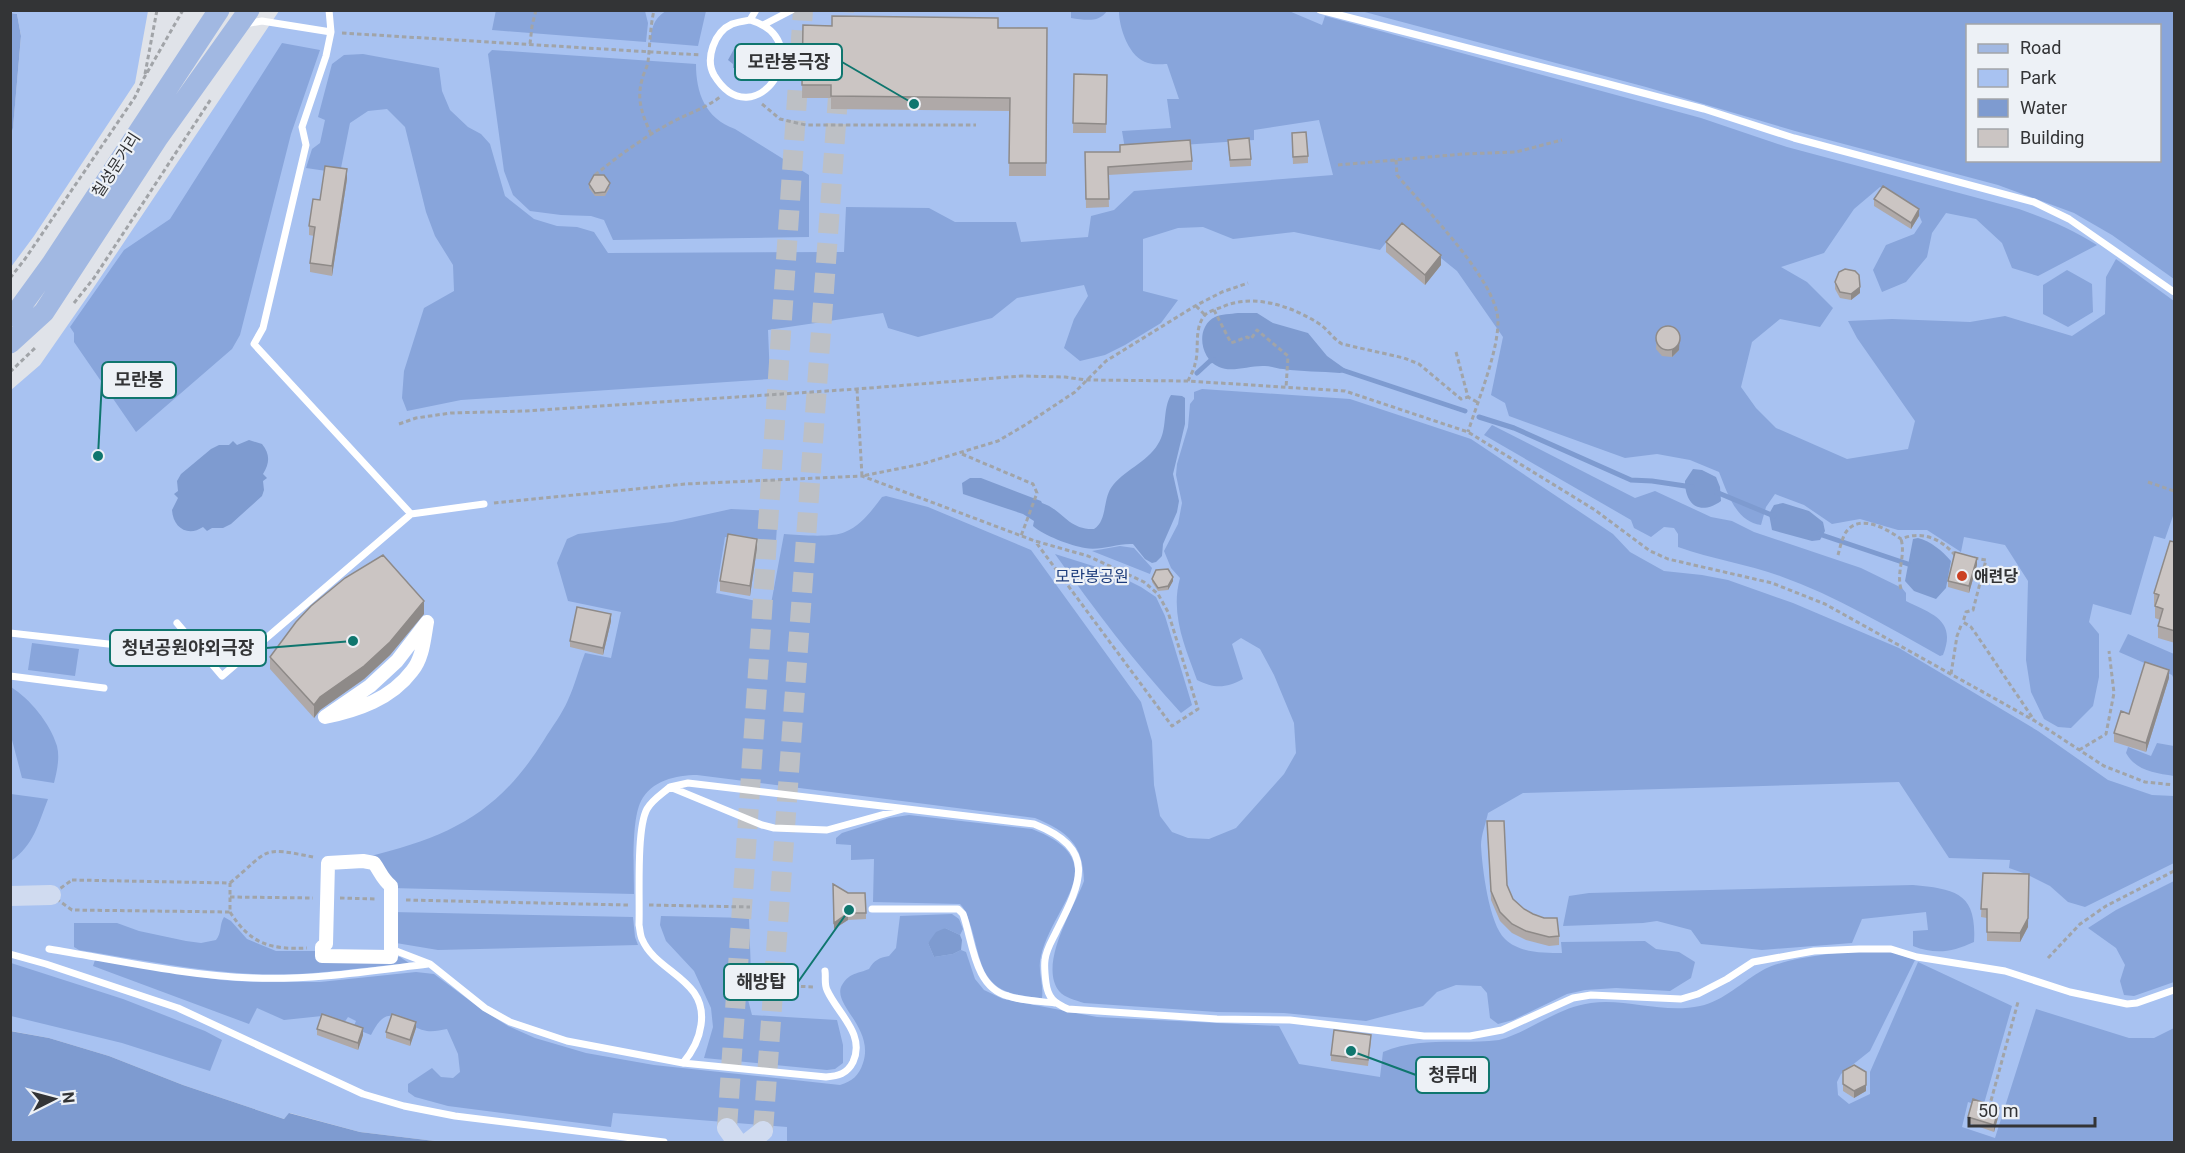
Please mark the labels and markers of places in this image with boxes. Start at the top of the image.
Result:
callout: 모란봉극장 [735,44,842,80]
callout: 모란봉 [102,362,176,398]
place label: 애련당 [1974,567,2018,586]
marker: 애련당 [1955,569,1969,583]
callout: 청년공원야외극장 [110,630,266,666]
callout: 해방탑 [724,964,798,1000]
callout: 청류대 [1416,1057,1489,1093]

